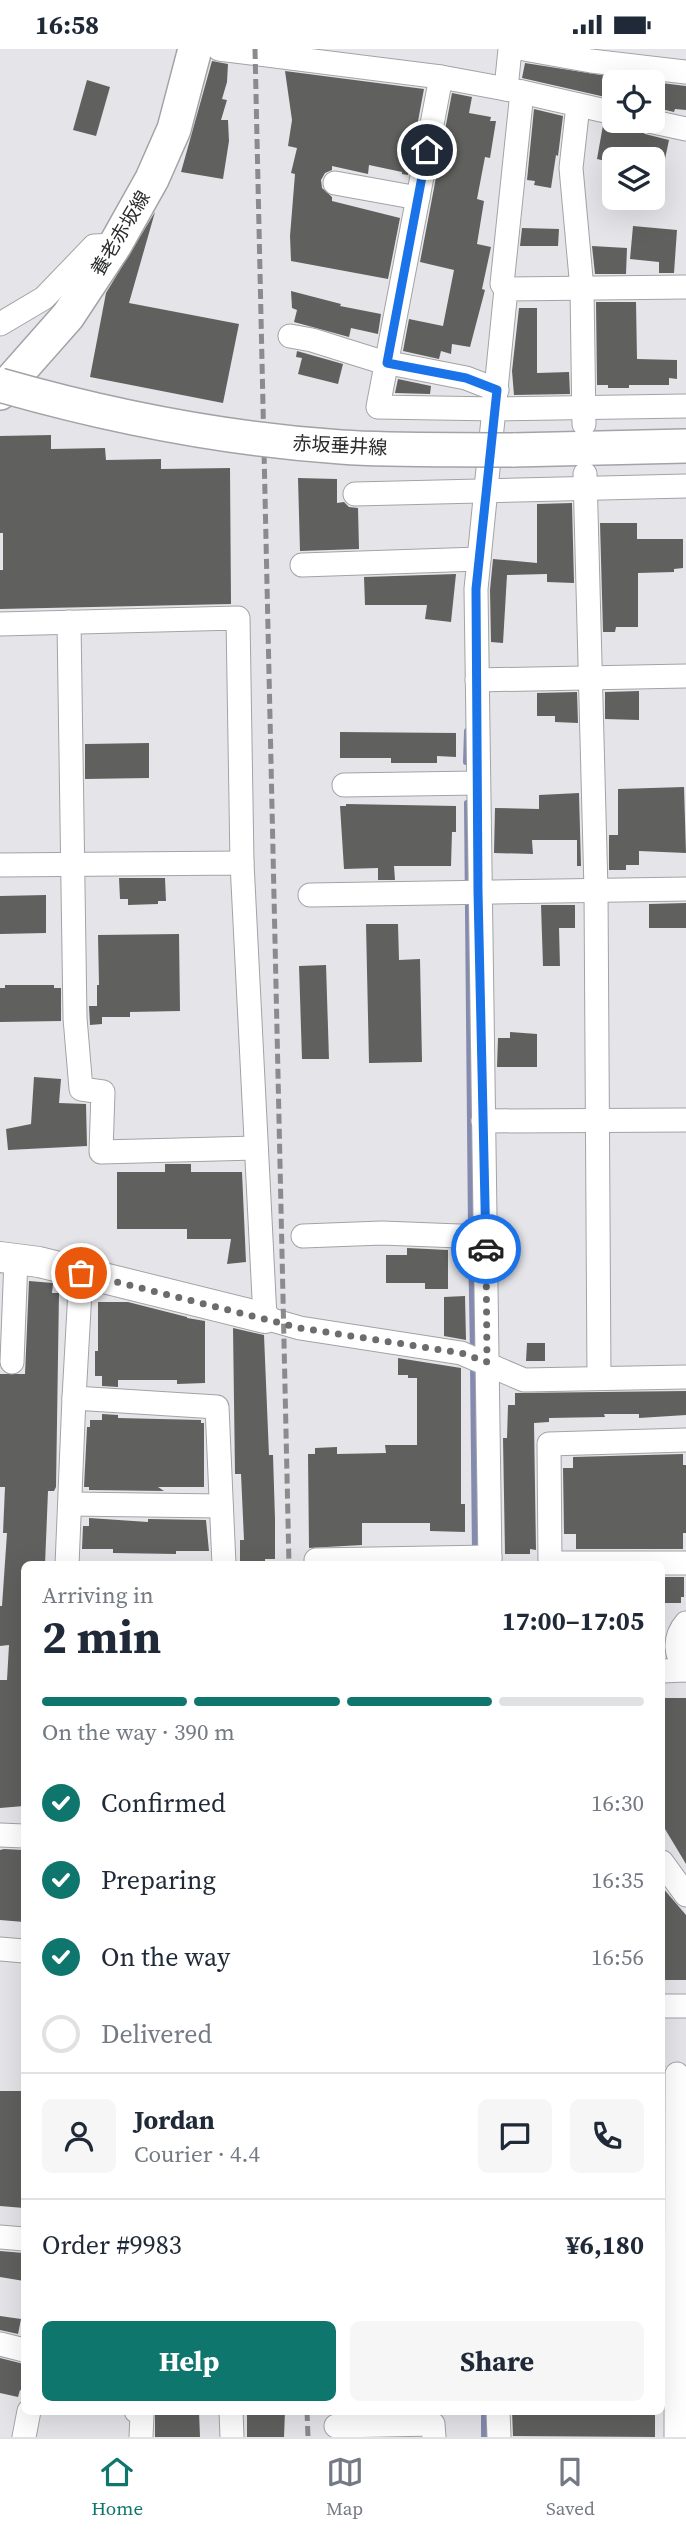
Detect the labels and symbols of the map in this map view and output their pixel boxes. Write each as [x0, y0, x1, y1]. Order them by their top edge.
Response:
pin [397, 120, 457, 180]
street label: 養老赤坂線 [84, 186, 156, 280]
street label: 赤坂垂井線 [292, 430, 388, 460]
courier [451, 1214, 521, 1284]
pin [51, 1243, 111, 1303]

